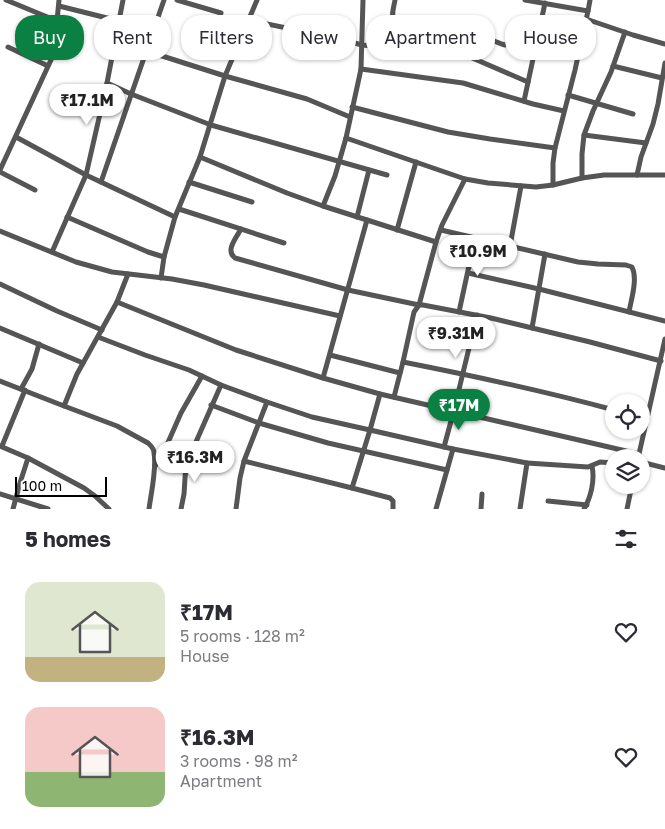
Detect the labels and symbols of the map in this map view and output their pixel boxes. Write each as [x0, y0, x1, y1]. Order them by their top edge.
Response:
pin: ₹17.1M [46, 84, 128, 126]
pin: ₹10.9M [437, 234, 519, 277]
pin: ₹9.31M [415, 316, 497, 359]
pin: ₹17M [429, 388, 489, 431]
pin: ₹16.3M [154, 440, 236, 483]
scale bar [15, 474, 108, 497]

